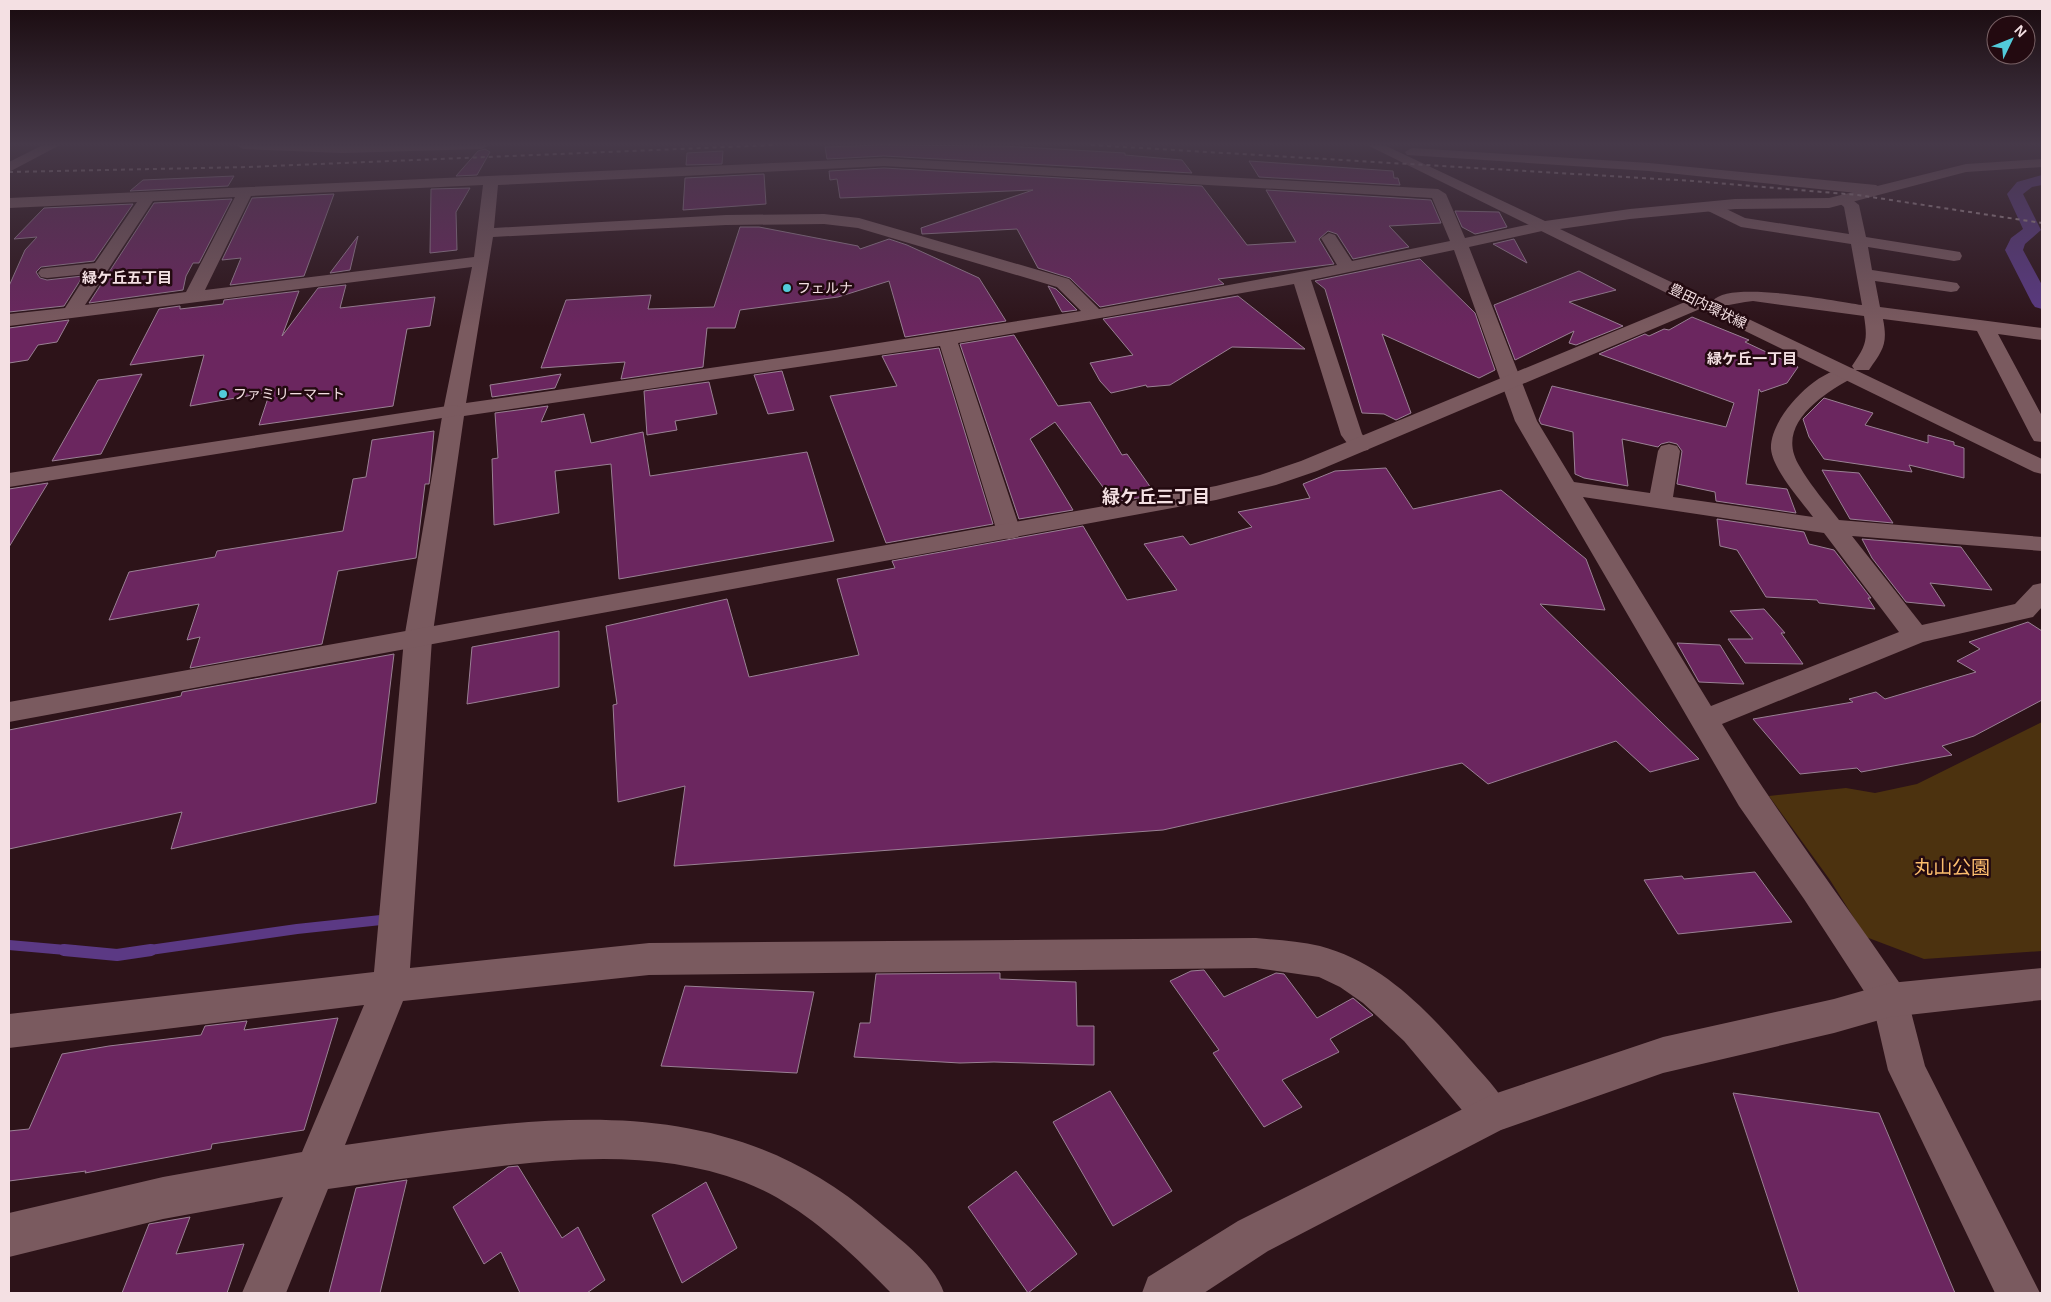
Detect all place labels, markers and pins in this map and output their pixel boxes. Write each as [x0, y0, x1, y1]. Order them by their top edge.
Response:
place label: フェルナ [797, 280, 853, 296]
marker: フェルナ [781, 282, 793, 294]
place label: ファミリーマート [233, 386, 345, 402]
marker: ファミリーマート [217, 388, 229, 400]

